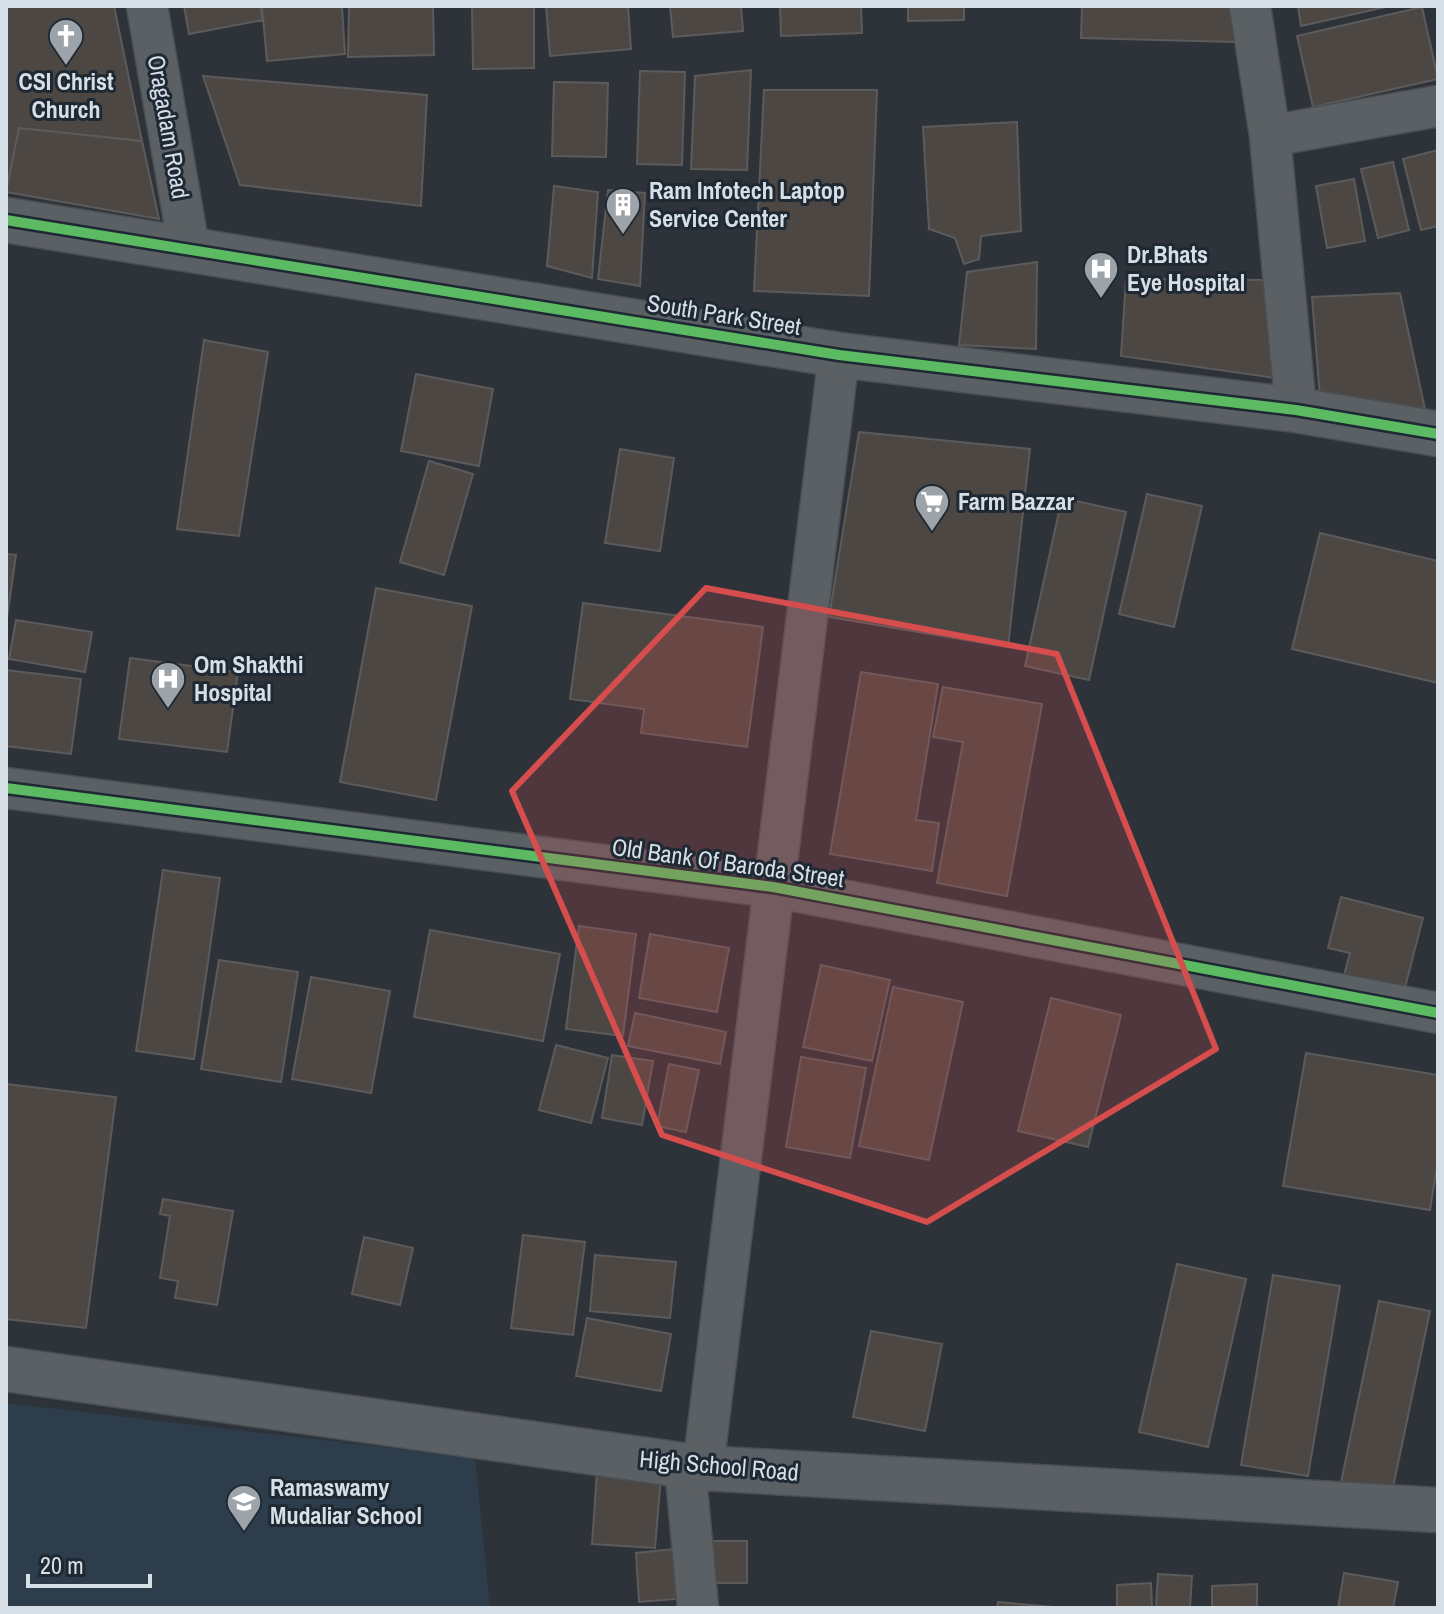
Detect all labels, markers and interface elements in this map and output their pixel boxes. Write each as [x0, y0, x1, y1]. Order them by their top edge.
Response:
church icon: CSI Christ Church [47, 17, 85, 67]
street label: Oragadam Road [141, 52, 197, 201]
place label: CSI Christ Church [18, 65, 114, 125]
place label: Ram Infotech Laptop Service Center [649, 174, 845, 234]
building icon: Ram Infotech Laptop Service Center [604, 186, 642, 236]
place label: Dr.Bhats Eye Hospital [1127, 238, 1245, 298]
hospital icon: Dr.Bhats Eye Hospital [1082, 250, 1120, 300]
street label: South Park Street [645, 286, 804, 342]
supermarket icon: Farm Bazzar [913, 483, 951, 533]
place label: Farm Bazzar [958, 485, 1074, 517]
place label: Om Shakthi Hospital [194, 648, 303, 708]
hospital icon: Om Shakthi Hospital [149, 660, 187, 710]
street label: Old Bank Of Baroda Street [610, 830, 847, 894]
street label: High School Road [638, 1442, 800, 1488]
place label: Ramaswamy Mudaliar School [270, 1471, 422, 1531]
school or university icon: Ramaswamy Mudaliar School [225, 1483, 263, 1533]
scale bar [28, 1538, 150, 1588]
text: 20 m [40, 1549, 84, 1581]

